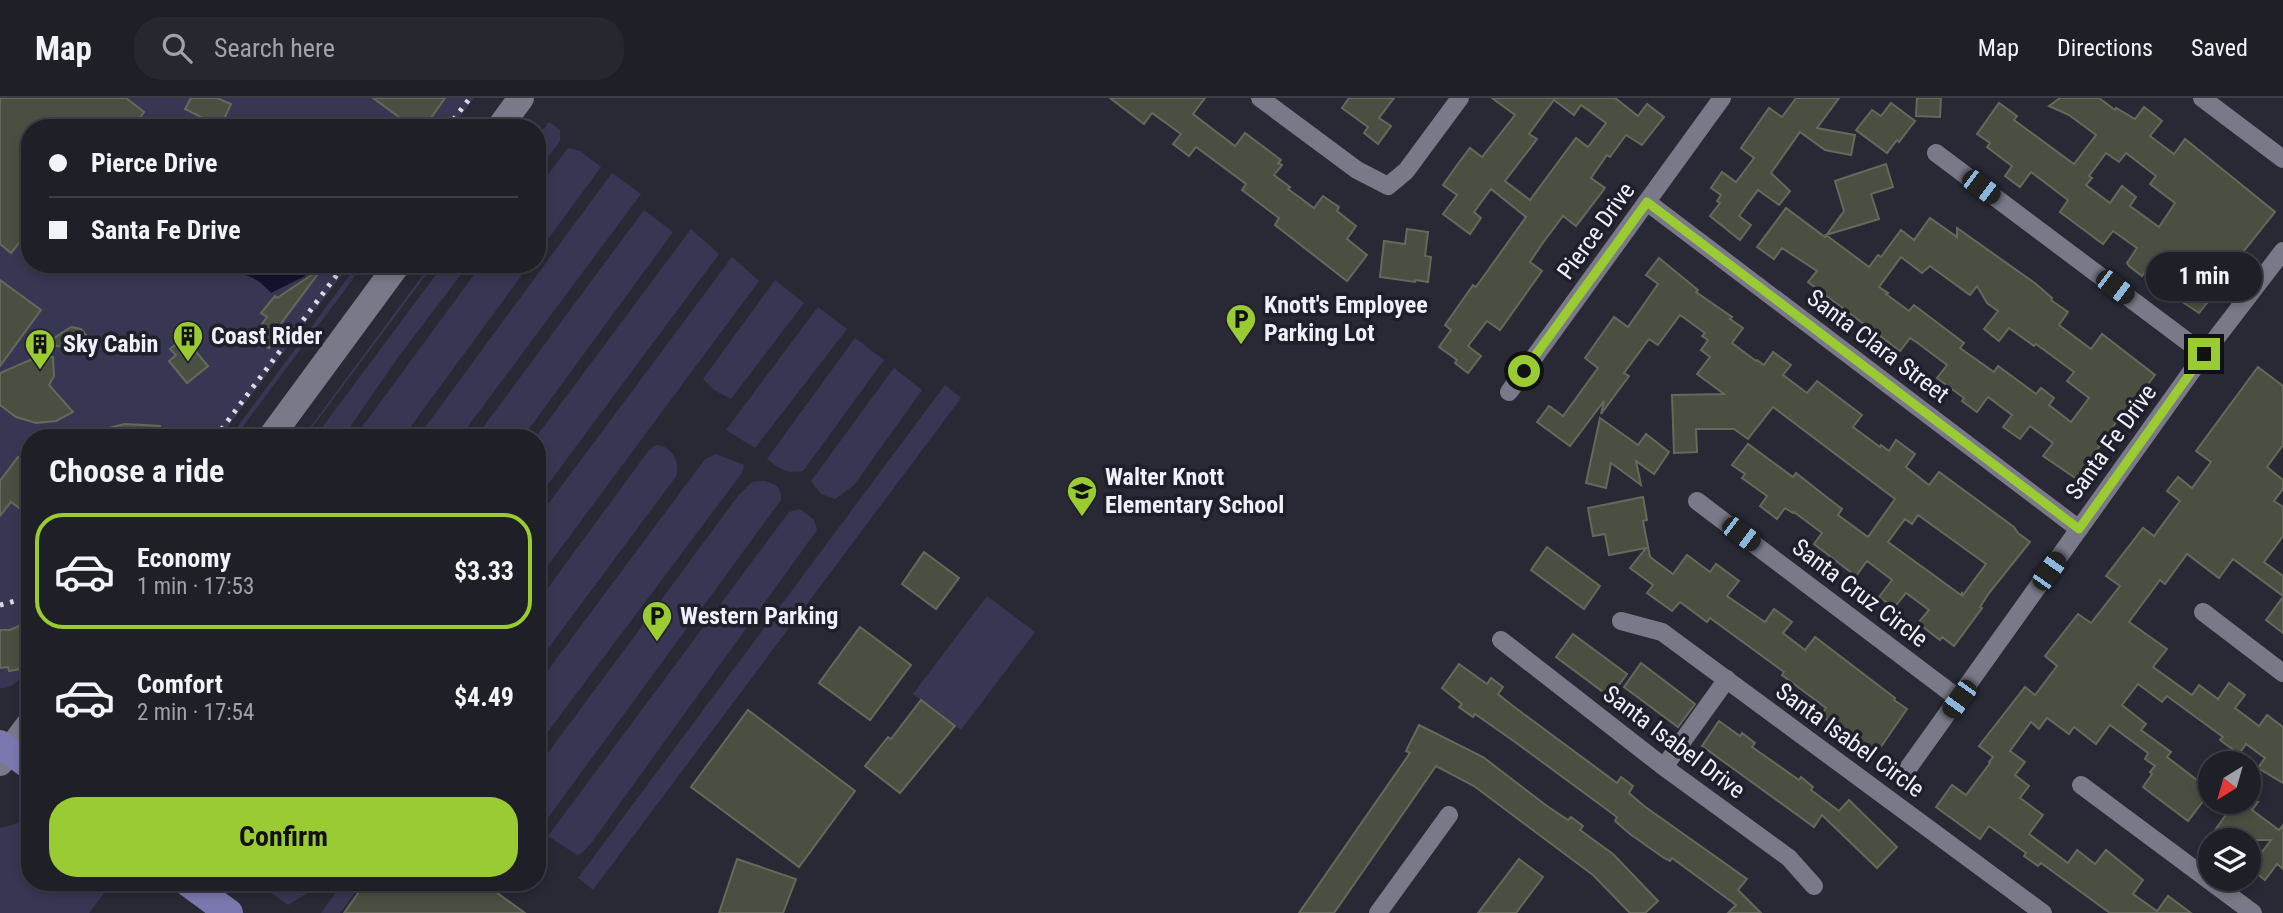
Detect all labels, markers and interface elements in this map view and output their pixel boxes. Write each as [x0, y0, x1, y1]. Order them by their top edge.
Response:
search box [134, 17, 624, 80]
text: Map [35, 29, 92, 68]
icon: search [158, 29, 196, 67]
text: Search here [214, 33, 335, 63]
text: Map [1978, 34, 2019, 62]
text: Directions [2057, 34, 2153, 62]
text: Saved [2191, 34, 2248, 62]
text: Pierce Drive [91, 148, 217, 178]
car [1958, 166, 2005, 208]
street label: Pierce Drive [1552, 177, 1640, 285]
text: Santa Fe Drive [91, 215, 241, 245]
callout: 1 min [2146, 252, 2262, 302]
text: 1 min [2178, 263, 2230, 290]
car [2092, 266, 2139, 308]
street label: Santa Clara Street [1802, 284, 1954, 408]
place label: Knott's Employee Parking Lot [1264, 291, 1428, 347]
parking icon: Knott's Employee Parking Lot [1224, 302, 1258, 346]
building icon: Coast Rider [171, 319, 205, 363]
place label: Coast Rider [211, 322, 322, 350]
building icon: Sky Cabin [23, 327, 57, 371]
place label: Sky Cabin [63, 330, 158, 358]
route end [2188, 338, 2220, 370]
route start [1508, 355, 1540, 387]
street label: Santa Fe Drive [2060, 379, 2162, 505]
text: Choose a ride [49, 452, 224, 490]
place label: Walter Knott Elementary School [1105, 463, 1284, 519]
school or university icon: Walter Knott Elementary School [1065, 474, 1099, 518]
car [1718, 513, 1765, 555]
street label: Santa Cruz Circle [1787, 533, 1933, 653]
icon: car [53, 540, 116, 603]
text: Economy [137, 543, 231, 573]
car [2029, 548, 2070, 594]
text: $3.33 [454, 556, 514, 586]
text: 1 min · 17:53 [137, 573, 254, 600]
parking icon: Western Parking [640, 599, 674, 643]
place label: Western Parking [680, 602, 838, 630]
icon: car [53, 666, 116, 729]
text: Comfort [137, 669, 223, 699]
car [1939, 676, 1980, 722]
street label: Santa Isabel Circle [1770, 677, 1930, 803]
street label: Santa Isabel Drive [1598, 680, 1750, 804]
text: $4.49 [454, 682, 514, 712]
text: 2 min · 17:54 [137, 699, 254, 726]
north arrow [2198, 751, 2261, 814]
map controls [2198, 751, 2261, 891]
button: Confirm [49, 797, 518, 877]
button: layers [2198, 828, 2261, 891]

